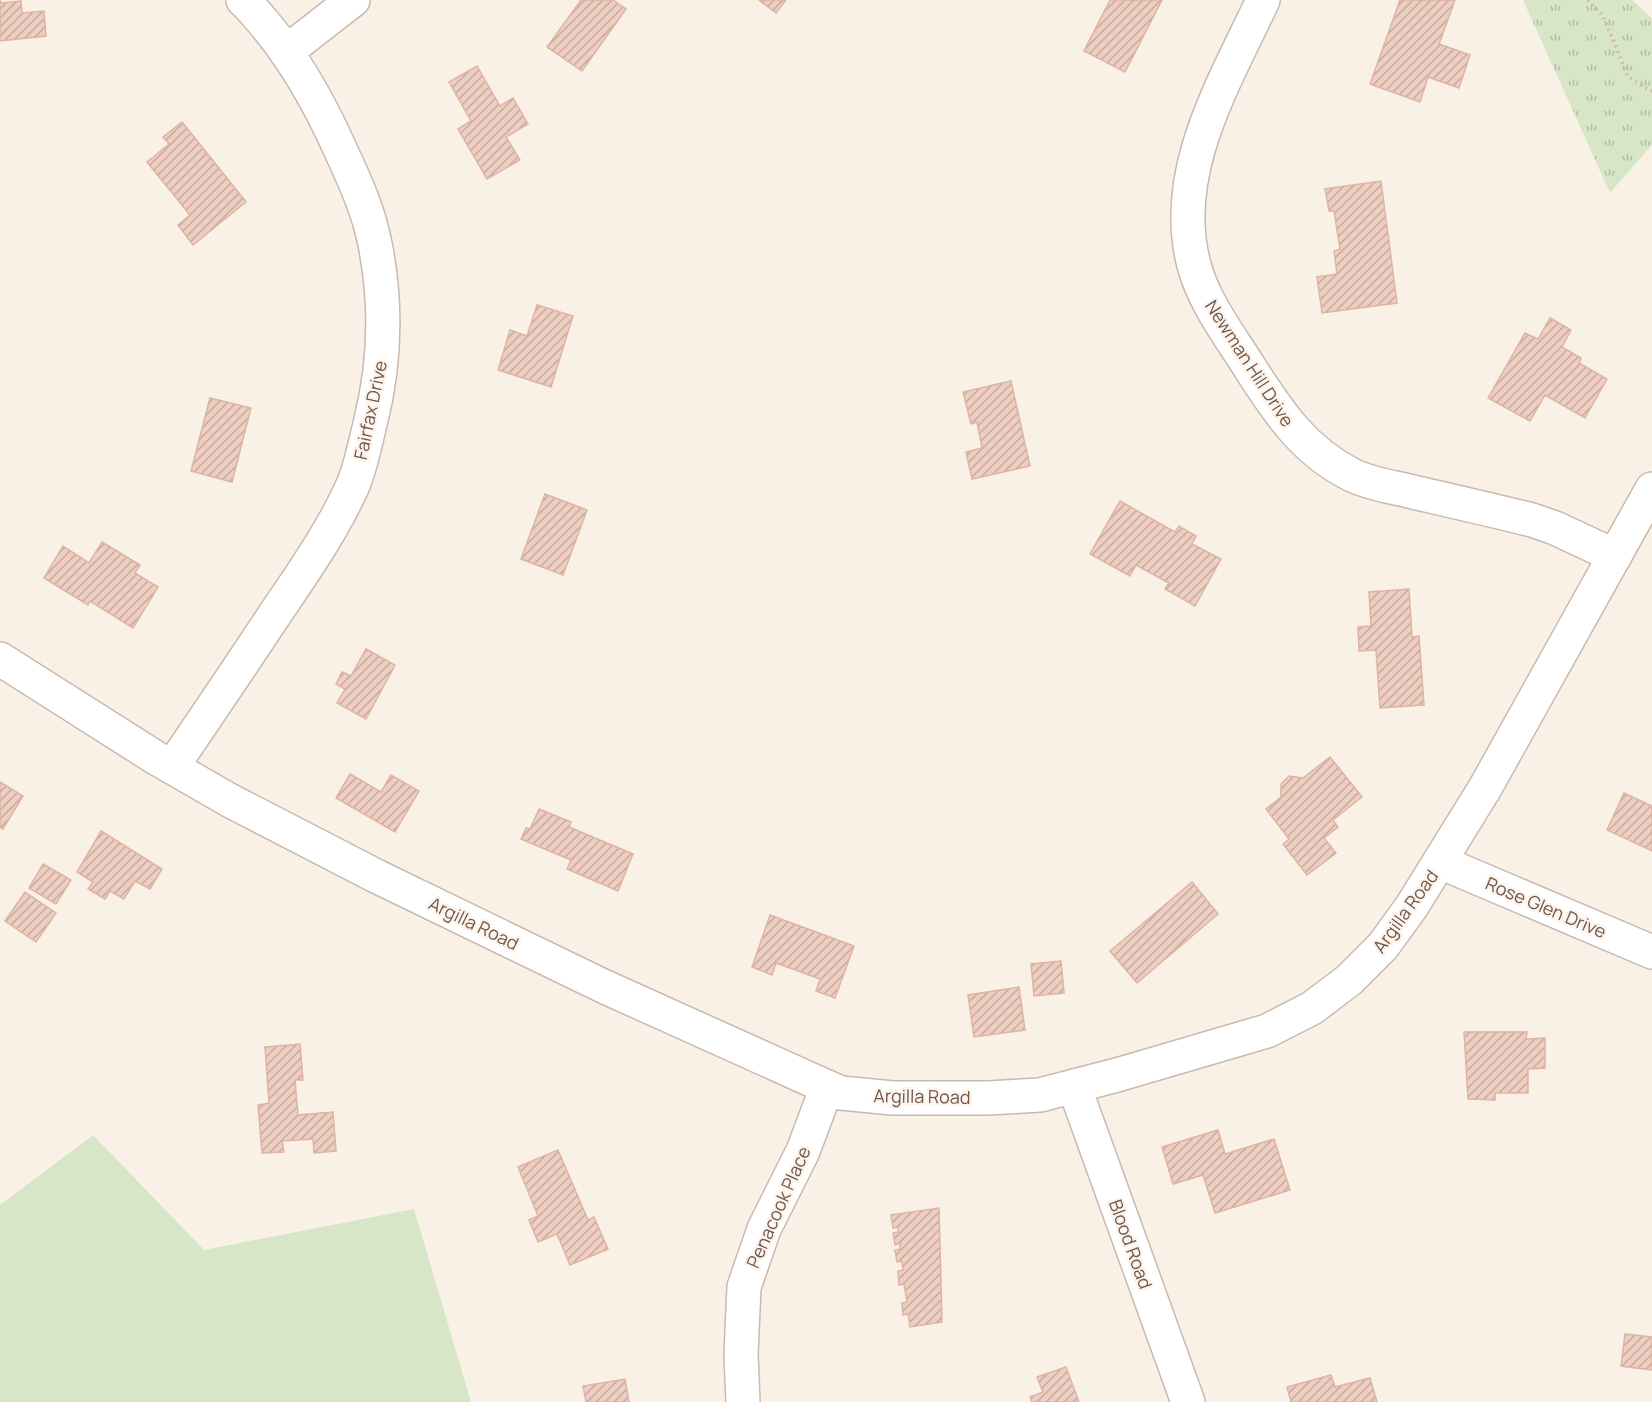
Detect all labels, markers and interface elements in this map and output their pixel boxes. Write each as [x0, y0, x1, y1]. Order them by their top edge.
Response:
street label: Newman Hill Drive [1200, 295, 1300, 431]
street label: Fairfax Drive [348, 358, 392, 462]
street label: Argilla Road [1367, 865, 1443, 957]
street label: Rose Glen Drive [1482, 871, 1610, 943]
street label: Argilla Road [425, 891, 523, 955]
street label: Argilla Road [873, 1083, 971, 1109]
street label: Penacook Place [740, 1142, 816, 1272]
street label: Blood Road [1104, 1196, 1158, 1292]

